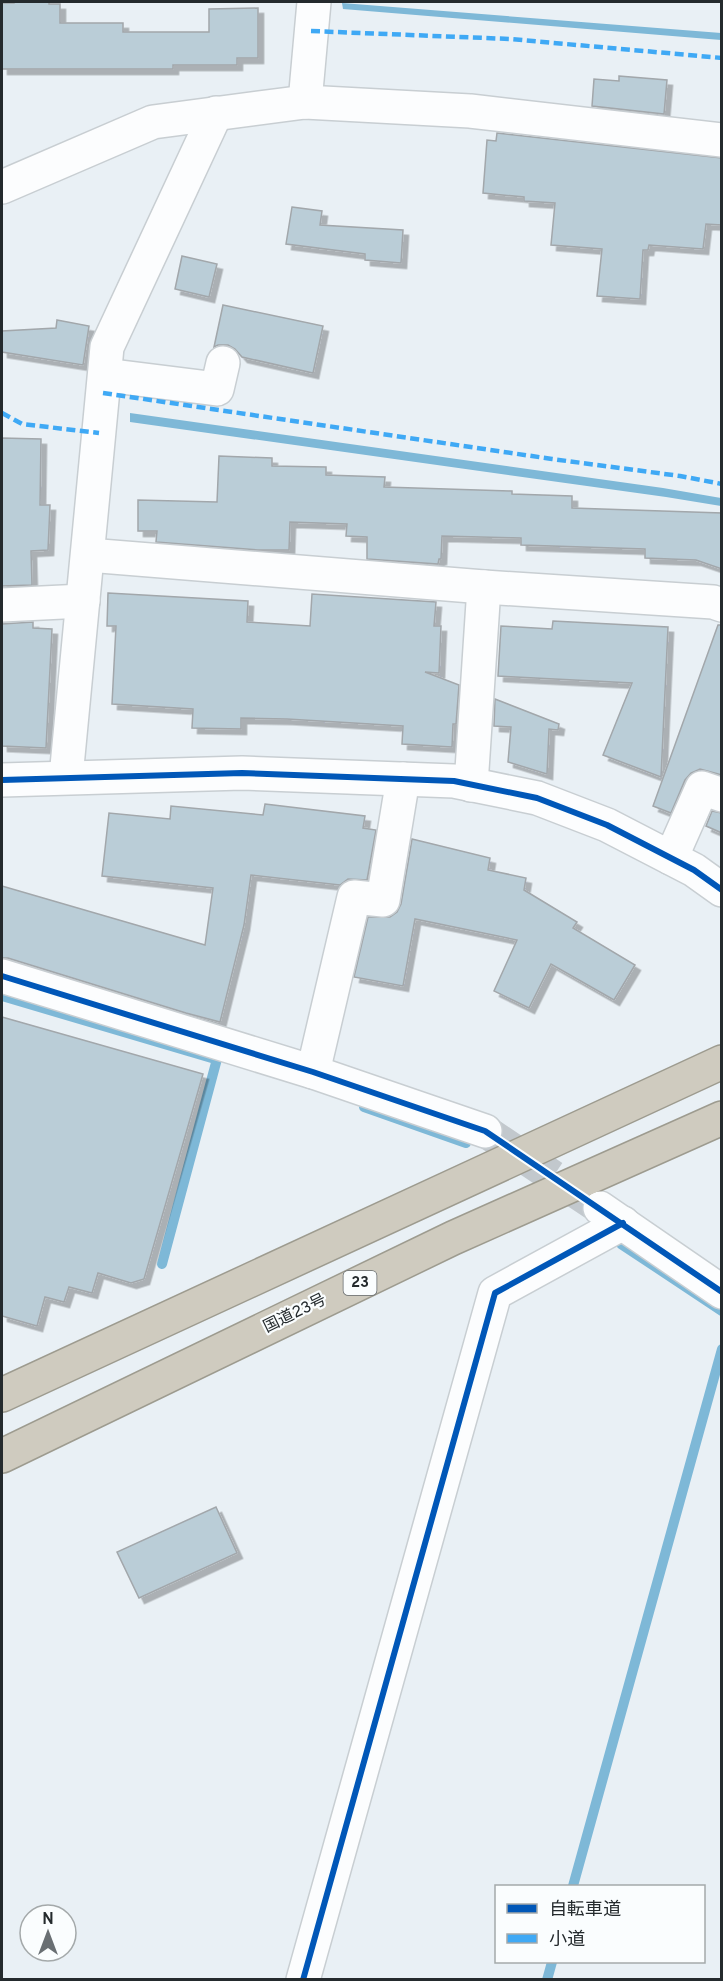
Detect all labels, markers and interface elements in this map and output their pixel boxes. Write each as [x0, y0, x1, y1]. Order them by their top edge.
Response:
road number: 23 [344, 1271, 376, 1295]
street label: 国道23号 [260, 1290, 330, 1338]
legend [495, 1885, 705, 1963]
text: 自転車道 [549, 1899, 621, 1922]
north arrow [18, 1903, 78, 1963]
text: N [42, 1910, 54, 1930]
text: 小道 [549, 1929, 585, 1952]

